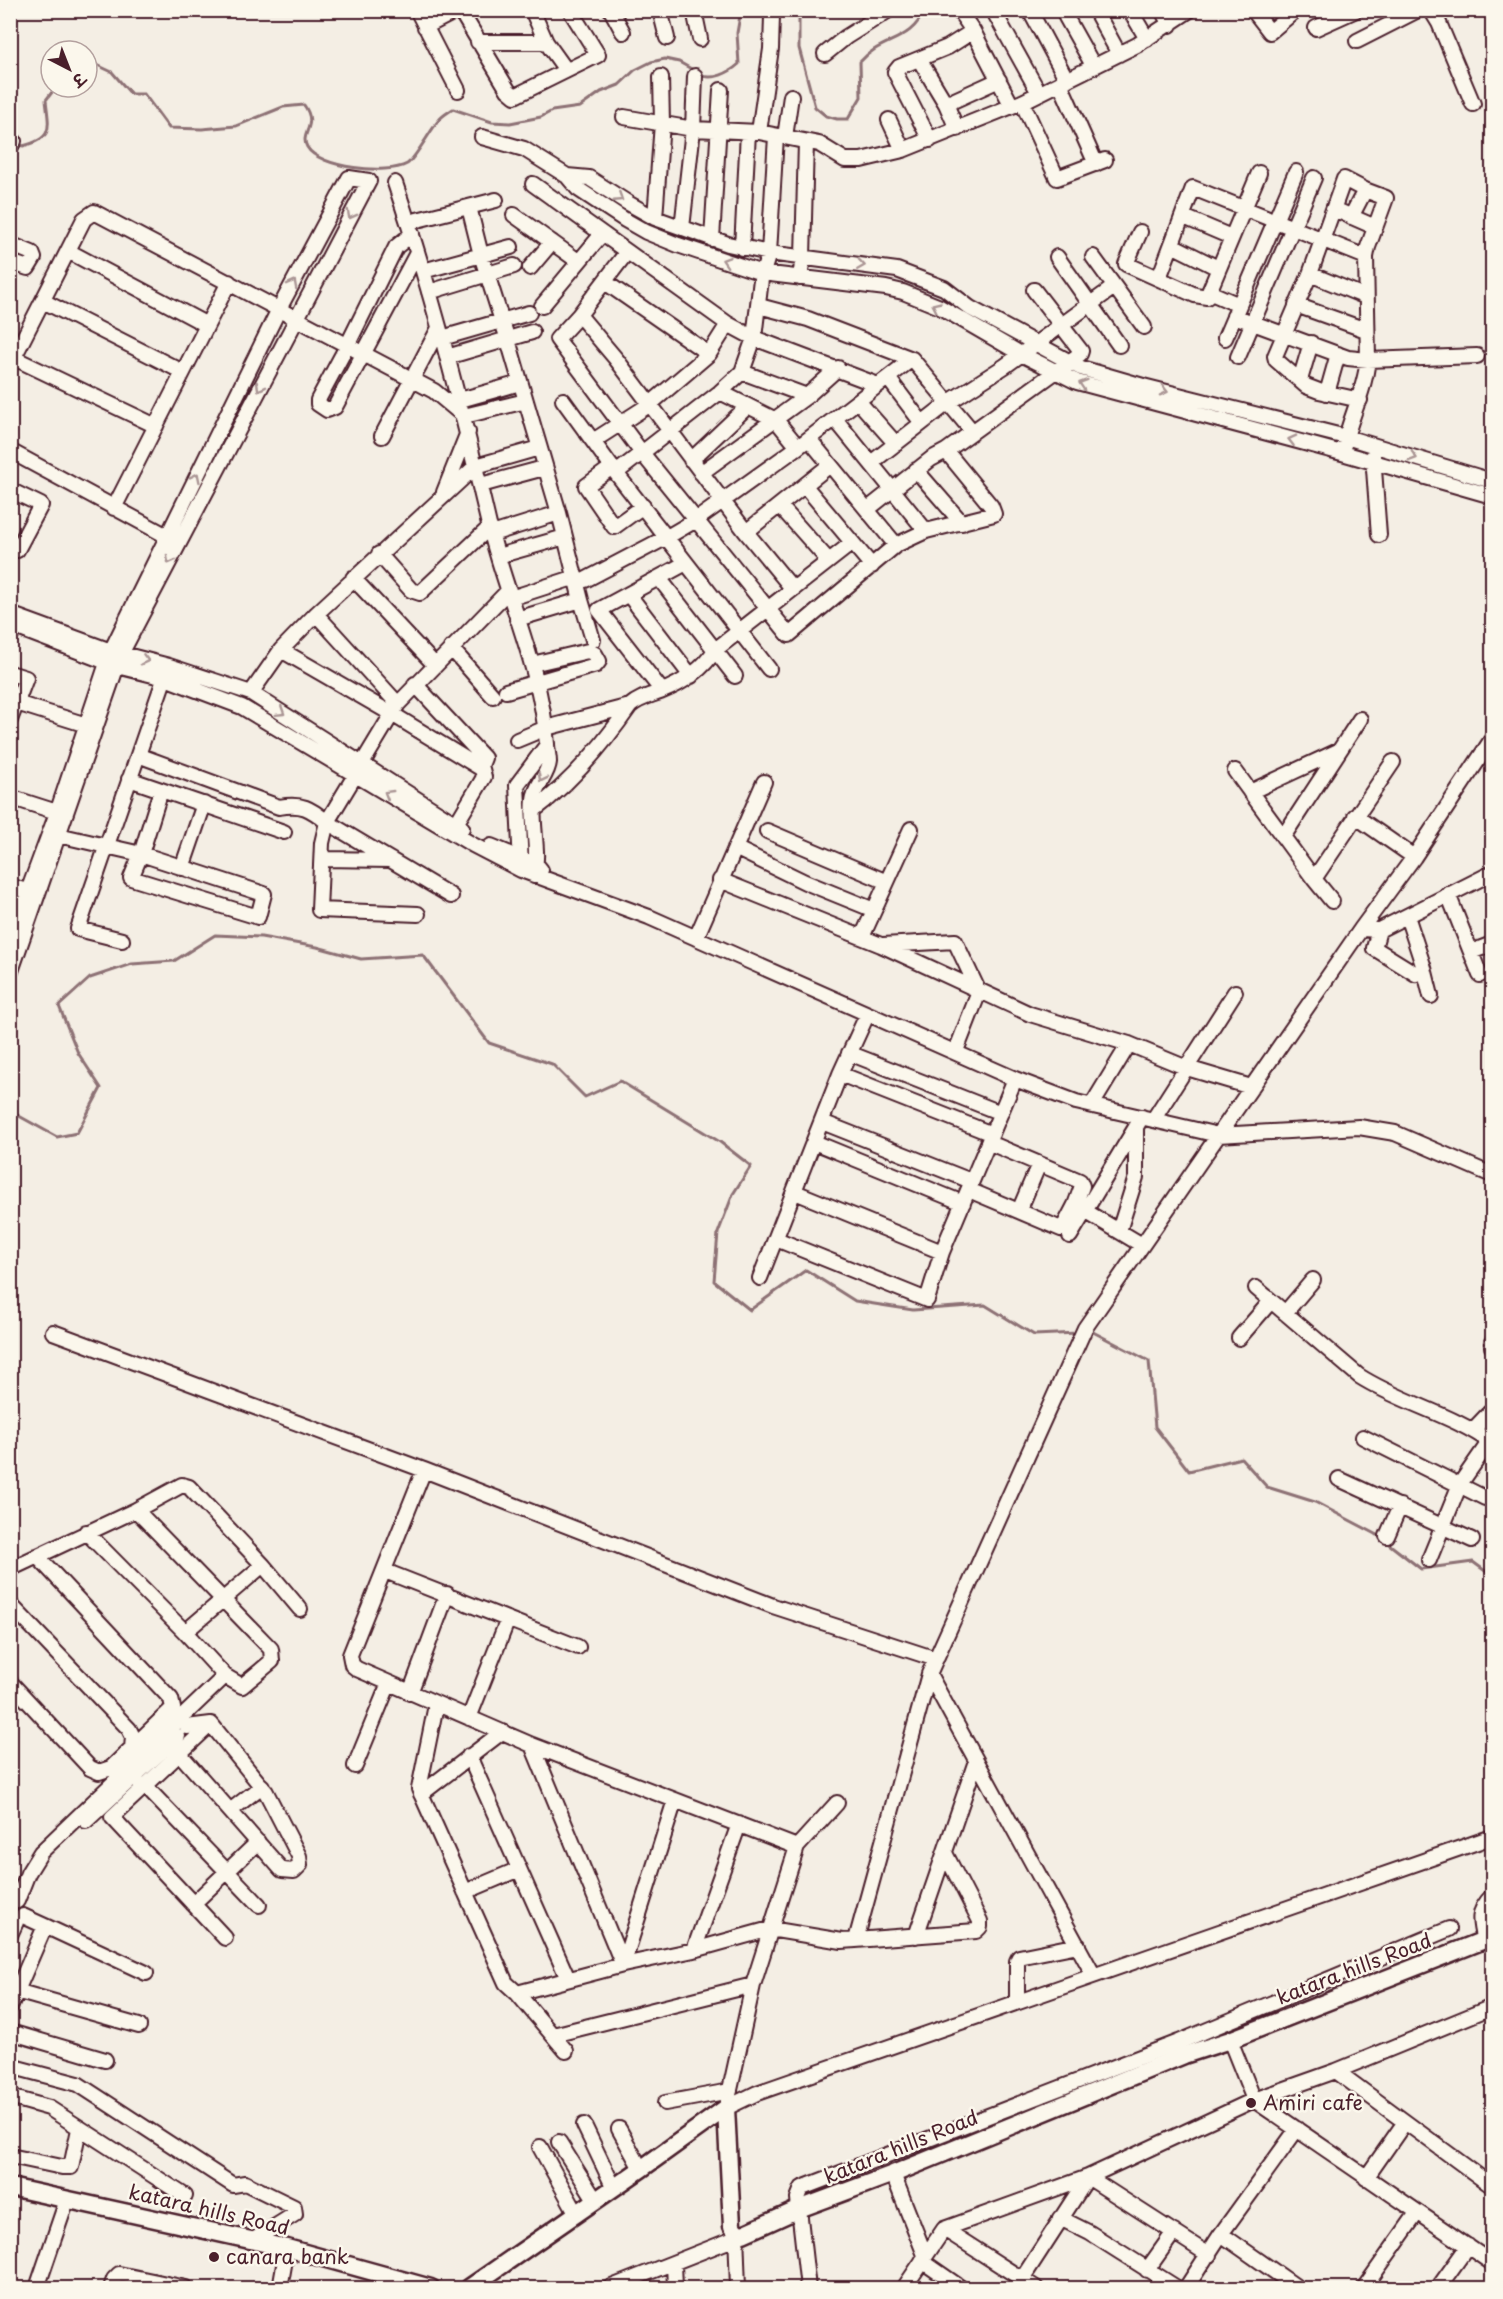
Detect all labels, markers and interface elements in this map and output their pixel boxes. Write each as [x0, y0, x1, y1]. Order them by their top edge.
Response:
north arrow [39, 39, 99, 99]
text: उ [67, 67, 93, 94]
one-way arrow [613, 191, 624, 202]
one-way arrow [347, 208, 358, 219]
one-way arrow [721, 256, 732, 269]
one-way arrow [857, 258, 866, 270]
one-way arrow [286, 280, 297, 290]
one-way arrow [931, 301, 942, 313]
one-way arrow [1078, 378, 1089, 391]
one-way arrow [256, 381, 267, 391]
one-way arrow [1159, 384, 1169, 397]
one-way arrow [1287, 435, 1297, 448]
one-way arrow [1407, 450, 1418, 462]
one-way arrow [189, 473, 200, 483]
one-way arrow [166, 554, 177, 564]
one-way arrow [140, 653, 150, 666]
one-way arrow [275, 704, 285, 716]
one-way arrow [538, 772, 550, 783]
one-way arrow [384, 790, 394, 802]
street label: katara hills Road [1272, 1925, 1436, 2011]
place label: Amiri cafe [1263, 2087, 1363, 2117]
marker: Amiri cafe [1244, 2096, 1258, 2110]
street label: katara hills Road [819, 2101, 982, 2191]
street label: katara hills Road [126, 2176, 292, 2242]
place label: canara bank [226, 2241, 349, 2271]
marker: canara bank [207, 2250, 221, 2264]

